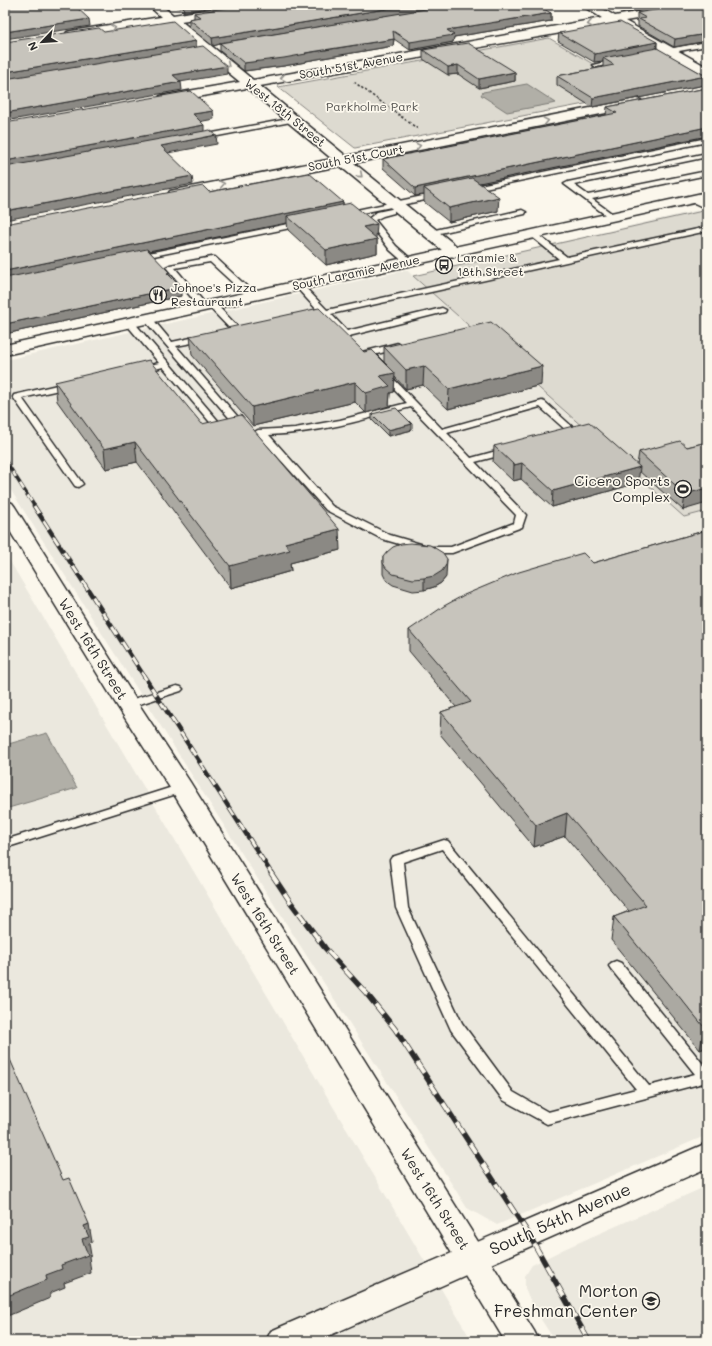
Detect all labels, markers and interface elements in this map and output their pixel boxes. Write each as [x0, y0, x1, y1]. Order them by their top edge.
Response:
one-way arrow [587, 19, 593, 28]
north arrow [22, 22, 62, 62]
one-way arrow [110, 24, 116, 33]
text: N [24, 39, 41, 53]
street label: South 51st Avenue [298, 48, 404, 82]
one-way arrow [223, 61, 230, 68]
one-way arrow [280, 73, 286, 82]
street label: West 18th Street [242, 75, 329, 150]
park label: Parkholme Park [326, 98, 418, 114]
one-way arrow [543, 117, 549, 126]
street label: South 51st Court [307, 140, 405, 174]
one-way arrow [415, 142, 421, 151]
one-way arrow [356, 170, 363, 177]
one-way arrow [219, 181, 225, 189]
place label: Laramie & 18th Street [457, 249, 524, 279]
street label: South Laramie Avenue [291, 251, 421, 293]
bus stop icon: Laramie & 18th Street [434, 255, 454, 275]
place label: Johnoe's Pizza Restauraunt [171, 279, 257, 309]
restaurant icon: Johnoe's Pizza Restauraunt [148, 285, 168, 305]
place label: Cicero Sports Complex [574, 471, 670, 506]
sports icon: Cicero Sports Complex [673, 479, 693, 499]
street label: West 16th Street [55, 594, 132, 703]
street label: West 16th Street [227, 869, 304, 978]
street label: West 16th Street [397, 1144, 474, 1253]
street label: South 54th Avenue [485, 1177, 634, 1259]
place label: Morton Freshman Center [494, 1279, 638, 1321]
school or university icon: Morton Freshman Center [641, 1291, 661, 1311]

